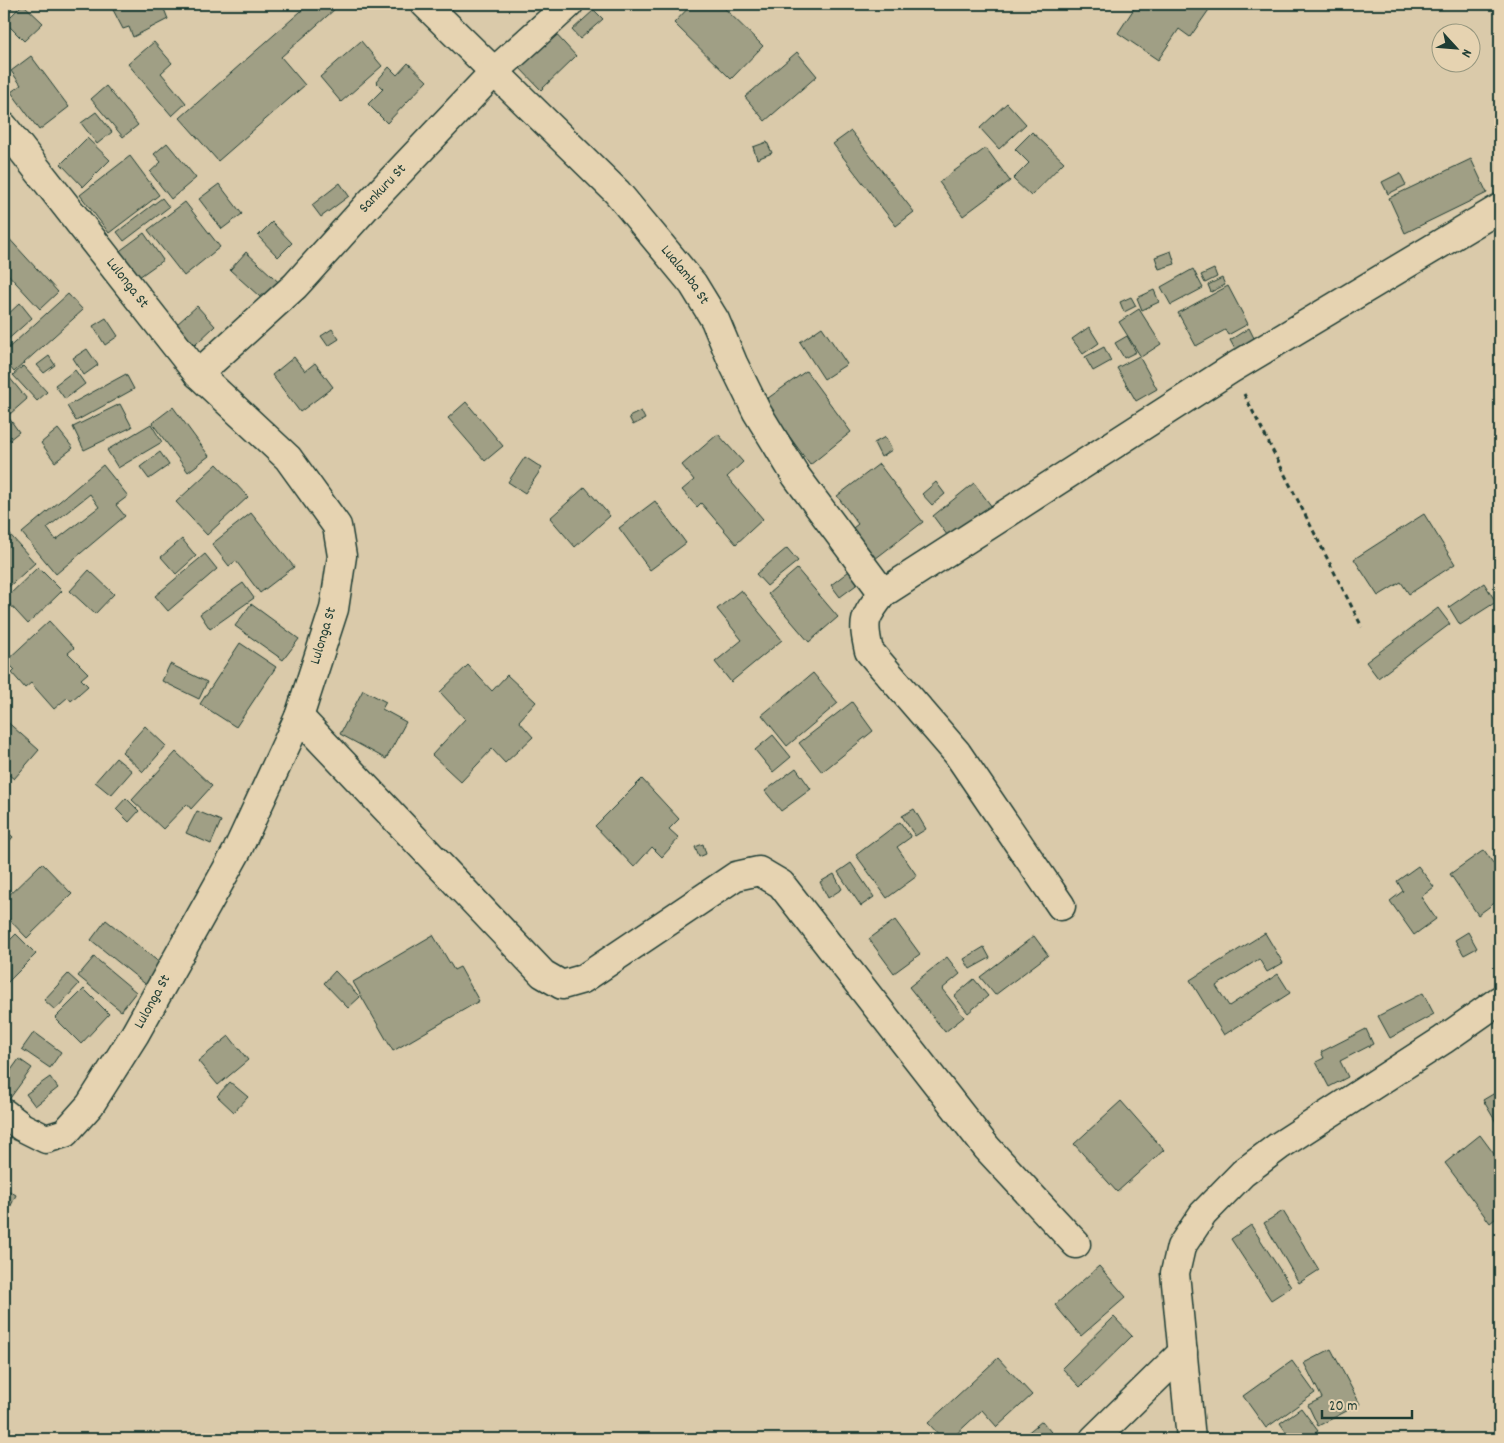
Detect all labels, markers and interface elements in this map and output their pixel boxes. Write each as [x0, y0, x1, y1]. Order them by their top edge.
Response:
north arrow [1432, 22, 1482, 72]
text: N [1455, 45, 1476, 60]
street label: Sankuru St [354, 159, 412, 219]
street label: Lualamba St [655, 241, 715, 310]
street label: Lulonga St [100, 253, 154, 314]
street label: Lulonga St [305, 604, 343, 667]
street label: Lulonga St [129, 970, 177, 1033]
scale bar [1322, 1388, 1412, 1420]
text: 20 m [1329, 1396, 1357, 1418]

